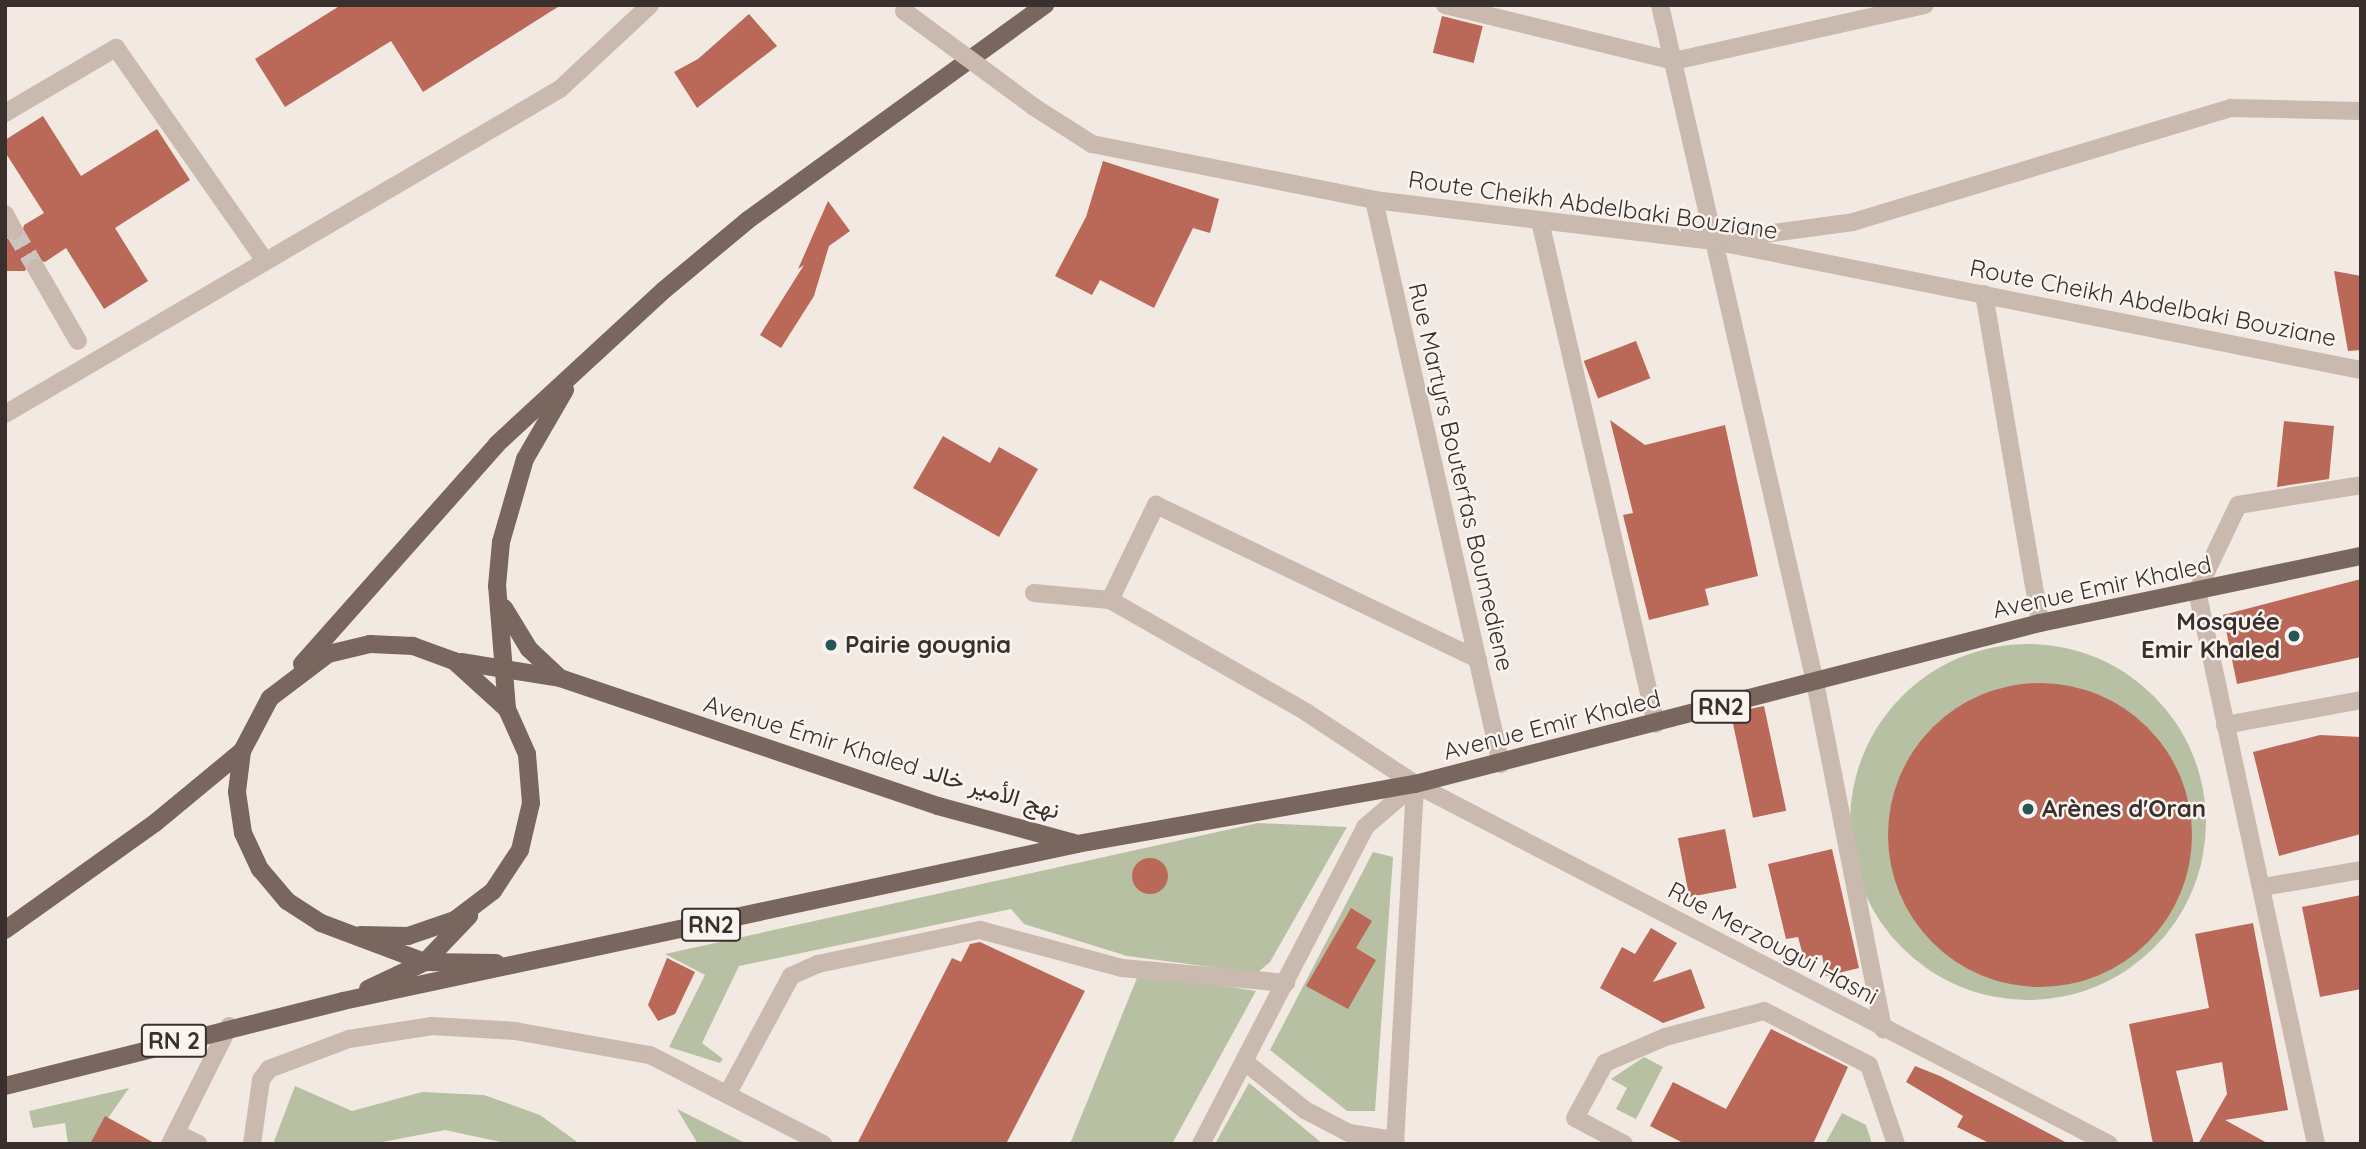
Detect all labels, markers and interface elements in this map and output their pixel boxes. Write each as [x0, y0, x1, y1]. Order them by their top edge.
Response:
street label: Route Cheikh Abdelbaki Bouziane [1406, 165, 1780, 245]
street label: Route Cheikh Abdelbaki Bouziane [1967, 253, 2339, 353]
street label: Rue Martyrs Bouterfas Boumediene [1402, 280, 1520, 674]
street label: Avenue Emir Khaled [1990, 550, 2214, 624]
place label: Mosquée Emir Khaled [2141, 608, 2280, 664]
marker: Mosquée Emir Khaled [2286, 628, 2302, 644]
place label: Pairie gougnia [845, 631, 1011, 659]
marker: Pairie gougnia [823, 637, 839, 653]
street label: Avenue Emir Khaled [1440, 684, 1664, 766]
road number: RN2 [1690, 688, 1752, 726]
street label: Avenue Émir Khaled نهج الأمير خالد [701, 689, 1063, 825]
place label: Arènes d'Oran [2042, 795, 2206, 823]
marker: Arènes d'Oran [2020, 801, 2036, 817]
street label: Rue Merzougui Hasni [1663, 875, 1883, 1011]
road number: RN2 [680, 906, 742, 944]
road number: RN 2 [141, 1022, 207, 1060]

